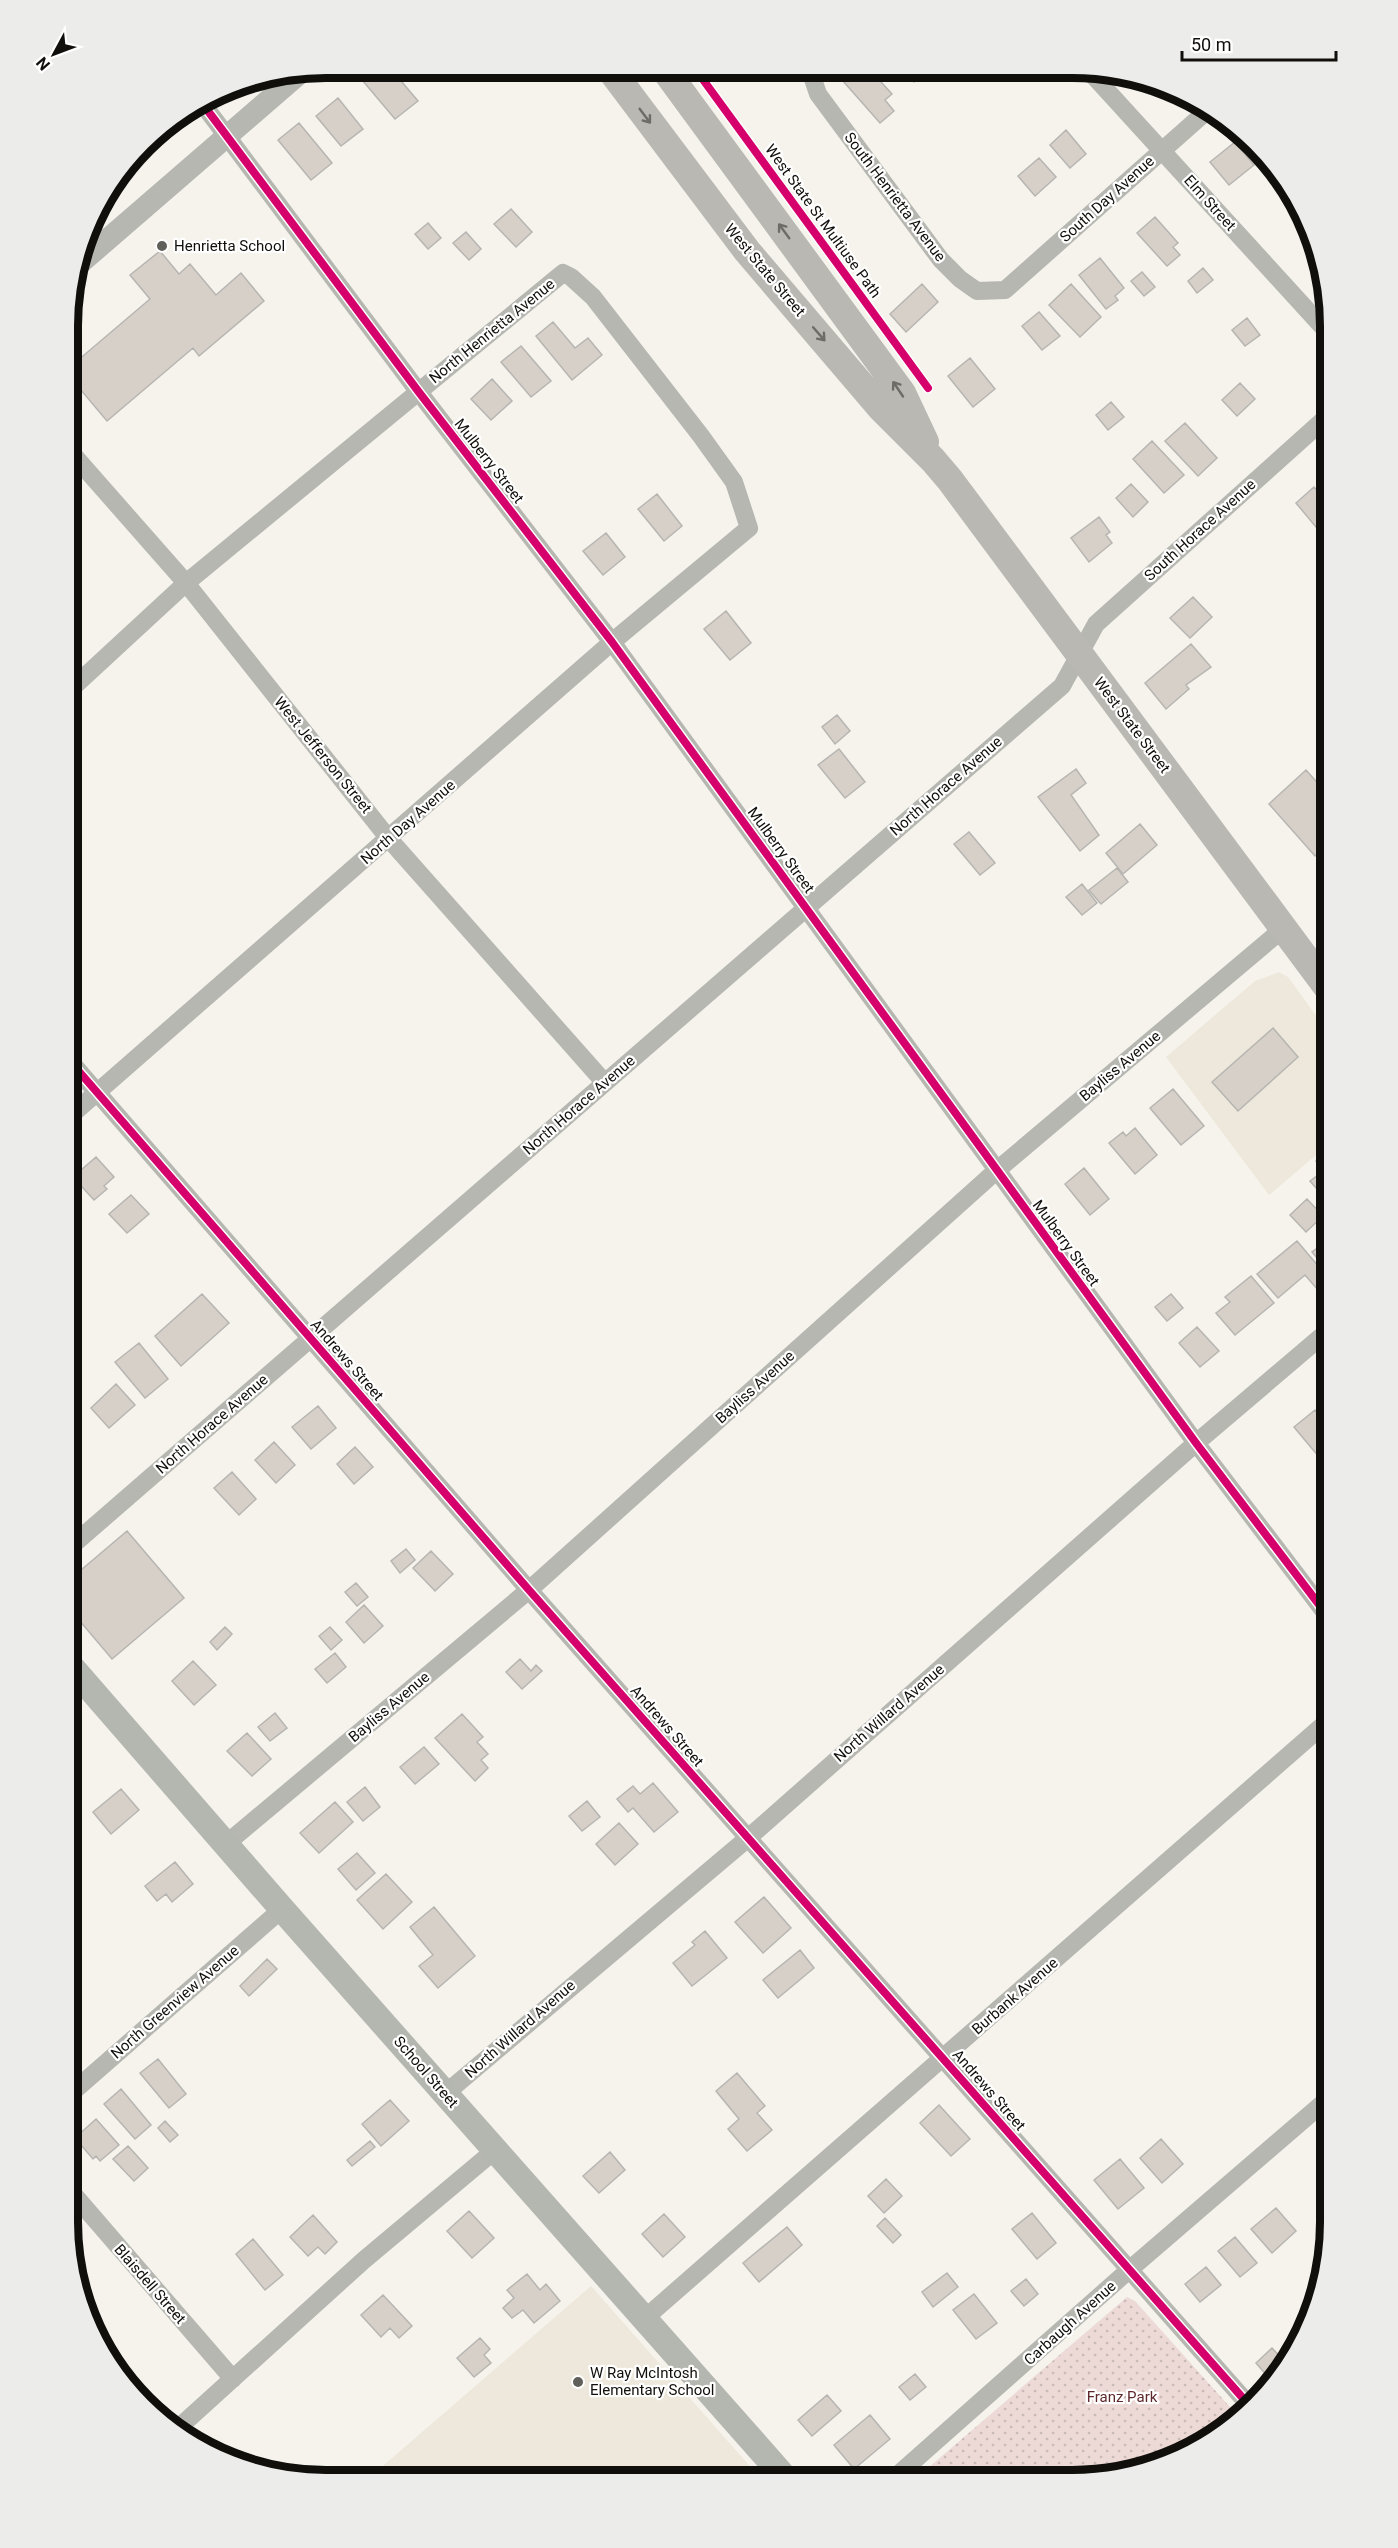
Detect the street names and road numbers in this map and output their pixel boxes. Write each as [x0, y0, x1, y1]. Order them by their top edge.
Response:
street label: South Henrietta Avenue [841, 129, 949, 265]
street label: West State St Multiuse Path [761, 141, 885, 301]
street label: South Day Avenue [1056, 152, 1158, 246]
street label: Elm Street [1180, 171, 1240, 235]
street label: West State Street [721, 220, 809, 320]
street label: North Henrietta Avenue [426, 275, 558, 387]
street label: Mulberry Street [450, 415, 528, 507]
street label: South Horace Avenue [1141, 475, 1259, 585]
street label: West State Street [1090, 673, 1174, 777]
street label: West Jefferson Street [270, 693, 376, 817]
street label: North Horace Avenue [886, 732, 1006, 840]
street label: North Day Avenue [357, 776, 459, 868]
street label: Mulberry Street [744, 803, 818, 897]
street label: Bayliss Avenue [1076, 1027, 1164, 1105]
street label: North Horace Avenue [519, 1051, 639, 1159]
street label: Mulberry Street [1029, 1196, 1103, 1290]
street label: Andrews Street [307, 1316, 387, 1404]
street label: Bayliss Avenue [712, 1347, 798, 1427]
street label: North Horace Avenue [152, 1370, 272, 1478]
street label: North Willard Avenue [830, 1660, 948, 1766]
street label: Bayliss Avenue [345, 1668, 433, 1746]
street label: Andrews Street [627, 1682, 707, 1770]
street label: North Greenview Avenue [107, 1941, 243, 2063]
street label: Burbank Avenue [968, 1954, 1062, 2038]
street label: North Willard Avenue [461, 1976, 579, 2082]
street label: School Street [390, 2032, 462, 2112]
street label: Andrews Street [949, 2046, 1029, 2134]
street label: Blaisdell Street [111, 2241, 190, 2328]
street label: Carbaugh Avenue [1020, 2277, 1120, 2369]

